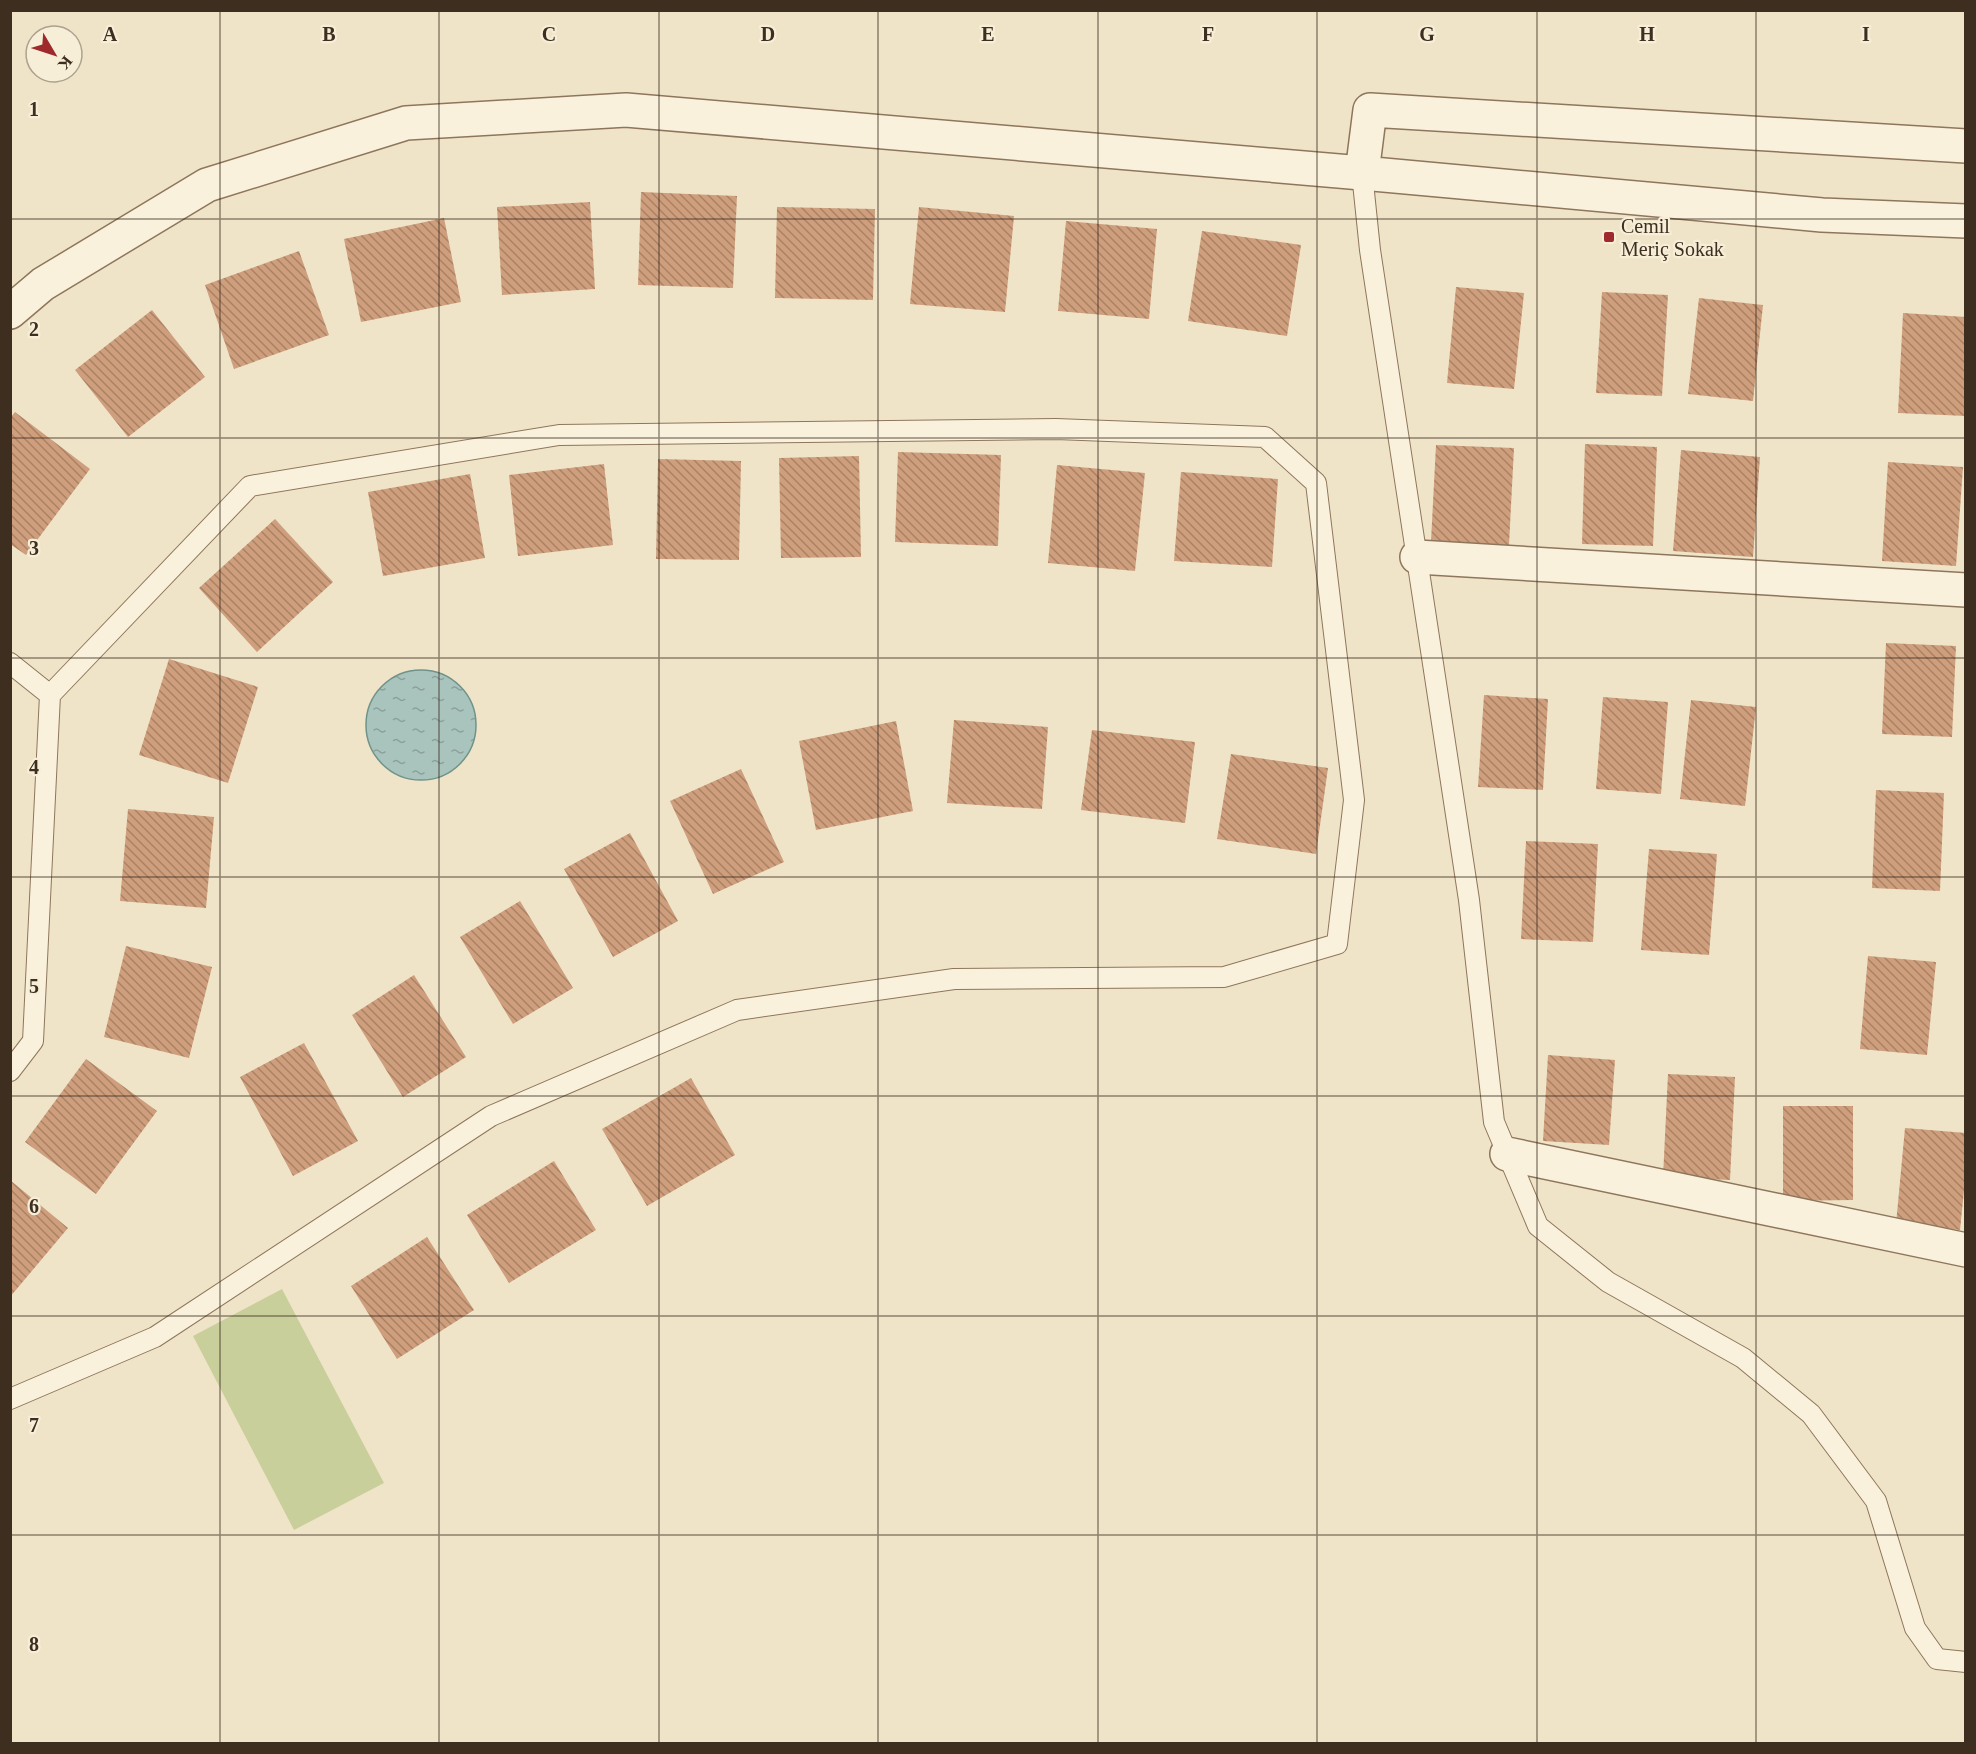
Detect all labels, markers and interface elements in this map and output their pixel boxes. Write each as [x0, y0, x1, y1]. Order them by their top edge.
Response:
text: A [103, 23, 118, 45]
text: B [322, 23, 336, 45]
text: C [542, 23, 556, 45]
text: D [761, 23, 775, 45]
text: E [981, 23, 995, 45]
text: F [1202, 23, 1214, 45]
text: G [1419, 23, 1435, 45]
text: H [1639, 23, 1655, 45]
text: I [1862, 23, 1870, 45]
north arrow [24, 24, 84, 84]
text: K [54, 53, 76, 74]
text: 1 [29, 98, 39, 120]
place label: Cemil Meriç Sokak [1621, 215, 1724, 261]
marker: Cemil Meriç Sokak [1602, 230, 1616, 244]
text: 2 [29, 318, 39, 340]
text: 3 [29, 537, 39, 559]
text: 4 [29, 756, 39, 778]
text: 5 [29, 975, 39, 997]
text: 6 [29, 1195, 39, 1217]
text: 7 [29, 1414, 39, 1436]
text: 8 [29, 1633, 39, 1655]

